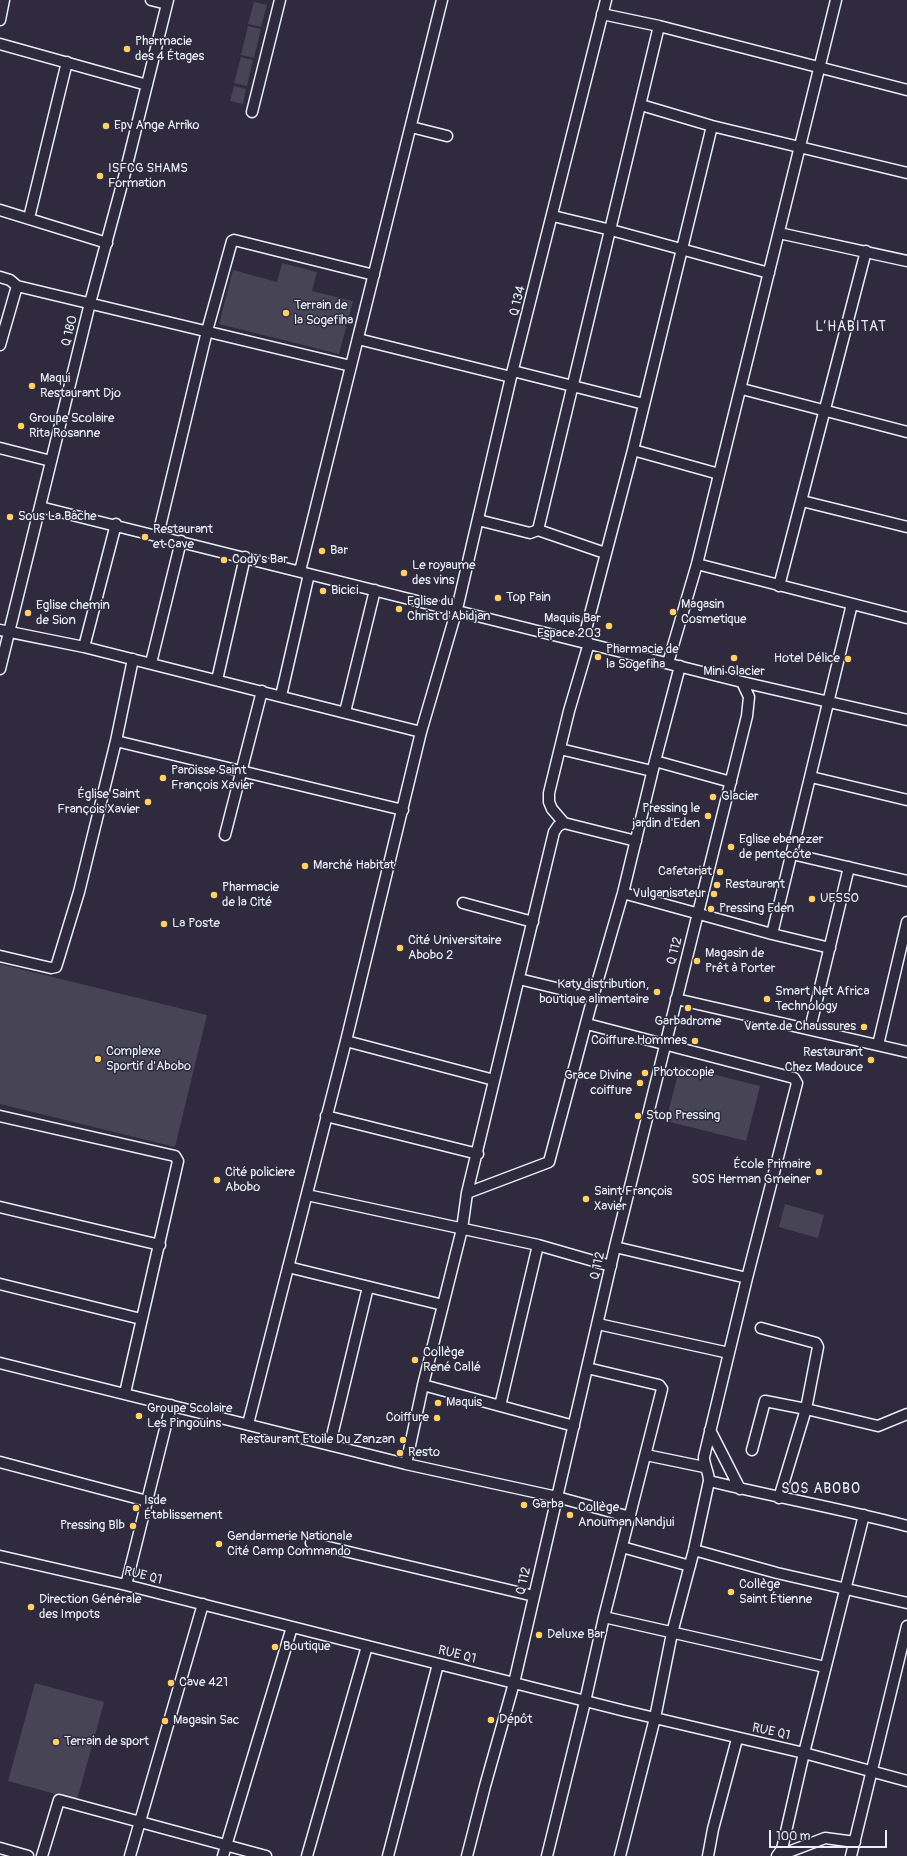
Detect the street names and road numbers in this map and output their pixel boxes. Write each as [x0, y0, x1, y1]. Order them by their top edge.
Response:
street label: Q 134 [507, 284, 529, 318]
street label: Q 180 [59, 314, 81, 348]
street label: Q 112 [664, 935, 686, 967]
street label: Q 112 [587, 1251, 609, 1281]
street label: RUE Q1 [122, 1564, 164, 1588]
street label: Q 112 [513, 1566, 535, 1596]
street label: RUE Q1 [436, 1643, 478, 1667]
street label: RUE Q1 [750, 1720, 792, 1744]

